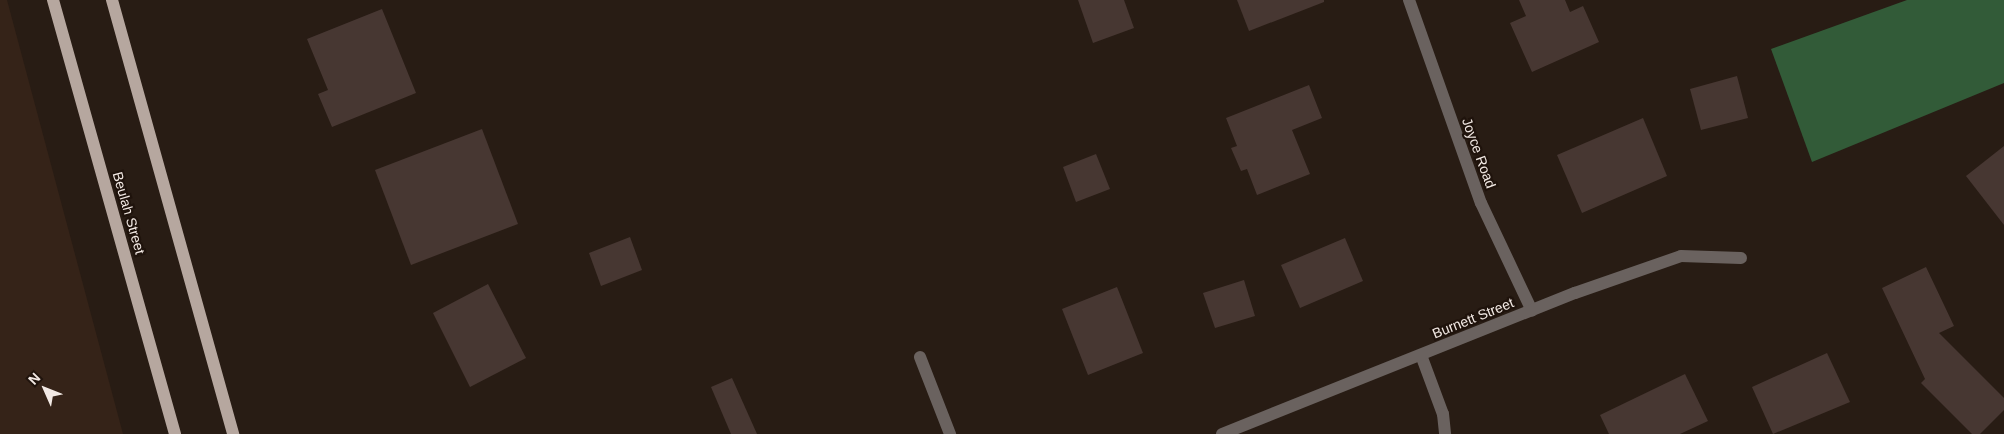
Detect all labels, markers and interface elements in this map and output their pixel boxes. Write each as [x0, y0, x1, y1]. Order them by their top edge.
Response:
street label: Joyce Road [1458, 115, 1500, 191]
street label: Beulah Street [109, 170, 149, 256]
street label: Burnett Street [1430, 294, 1516, 342]
north arrow [20, 364, 70, 414]
text: N [25, 369, 43, 388]

